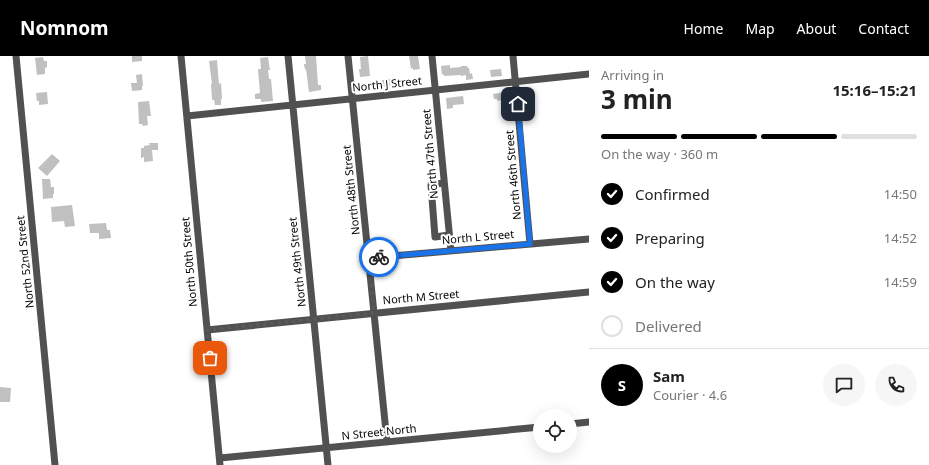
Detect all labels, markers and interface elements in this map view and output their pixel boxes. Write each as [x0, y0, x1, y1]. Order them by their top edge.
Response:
text: Nomnom [20, 15, 109, 41]
text: Home [684, 19, 723, 38]
text: Map [745, 19, 775, 38]
text: About [797, 19, 836, 38]
text: Contact [858, 19, 909, 38]
text: Arriving in [601, 66, 664, 84]
street label: North J Street [351, 72, 422, 95]
text: 15:16–15:21 [832, 80, 917, 100]
text: 3 min [601, 81, 673, 117]
pin [501, 87, 535, 121]
icon: home [507, 93, 529, 115]
street label: North 47th Street [418, 108, 441, 200]
street label: North 46th Street [501, 129, 524, 221]
street label: North 48th Street [338, 144, 363, 236]
text: On the way · 360 m [601, 145, 718, 163]
icon: check [601, 183, 623, 205]
text: Confirmed [635, 184, 710, 204]
text: 14:50 [884, 185, 917, 203]
street label: North 52nd Street [12, 215, 37, 309]
street label: North 50th Street [177, 216, 200, 308]
street label: North 49th Street [284, 216, 309, 308]
street label: North L Street [441, 226, 515, 247]
icon: check [601, 227, 623, 249]
text: Preparing [635, 228, 705, 248]
text: 14:52 [884, 229, 917, 247]
courier [359, 237, 399, 277]
icon: bike [368, 246, 390, 268]
icon: check [601, 271, 623, 293]
text: On the way [635, 272, 715, 292]
text: 14:59 [884, 273, 917, 291]
street label: North M Street [382, 286, 460, 307]
text: Delivered [635, 316, 702, 336]
pin [193, 341, 227, 375]
icon: bag [199, 347, 221, 369]
button: chat [823, 364, 865, 406]
button: phone [875, 364, 917, 406]
text: Sam [653, 366, 685, 386]
text: S [618, 375, 626, 395]
text: Courier · 4.6 [653, 386, 727, 404]
map controls [533, 409, 577, 453]
button: locate [533, 409, 577, 453]
street label: N Street North [341, 420, 417, 443]

